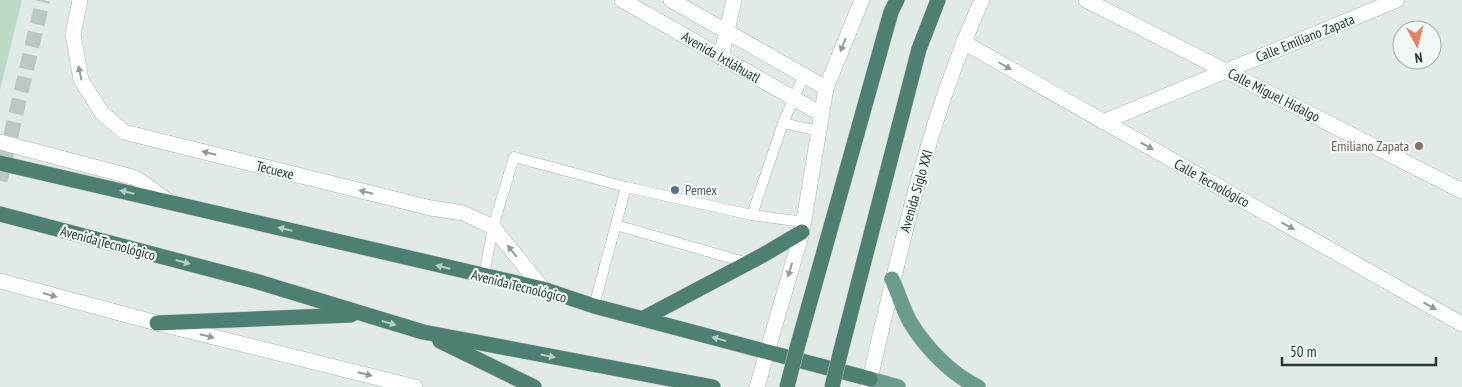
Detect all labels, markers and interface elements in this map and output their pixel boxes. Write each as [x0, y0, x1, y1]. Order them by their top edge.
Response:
street label: Calle Emiliano Zapata [1253, 10, 1357, 66]
north arrow [1392, 20, 1442, 70]
street label: Avenida Ixtláhuatl [678, 27, 764, 87]
one-way arrow [839, 38, 847, 53]
text: N [1414, 49, 1423, 67]
one-way arrow [998, 62, 1013, 70]
street label: Calle Miguel Hidalgo [1225, 64, 1323, 126]
one-way arrow [76, 65, 84, 81]
place label: Emiliano Zapata [1331, 137, 1409, 155]
marker: Emiliano Zapata [1413, 140, 1425, 152]
one-way arrow [1140, 142, 1153, 151]
street label: Avenida Siglo XXI [896, 148, 936, 234]
one-way arrow [201, 149, 216, 157]
street label: Calle Tecnológico [1171, 155, 1253, 211]
street label: Tecuexe [254, 157, 296, 183]
place label: Pemex [685, 181, 717, 199]
marker: Pemex [669, 184, 681, 196]
one-way arrow [119, 188, 135, 196]
one-way arrow [359, 188, 374, 196]
street label: Avenida Tecnológico [58, 222, 158, 264]
one-way arrow [1281, 222, 1296, 230]
one-way arrow [278, 225, 293, 233]
one-way arrow [507, 245, 518, 258]
one-way arrow [175, 258, 190, 266]
one-way arrow [436, 262, 451, 270]
one-way arrow [786, 263, 794, 278]
street label: Avenida Tecnológico [469, 265, 569, 307]
one-way arrow [42, 291, 57, 299]
one-way arrow [1423, 301, 1437, 310]
one-way arrow [381, 319, 396, 327]
one-way arrow [199, 332, 214, 340]
one-way arrow [711, 334, 726, 342]
scale bar [1282, 334, 1436, 366]
text: 50 m [1290, 342, 1316, 361]
one-way arrow [540, 352, 556, 360]
one-way arrow [357, 371, 372, 379]

